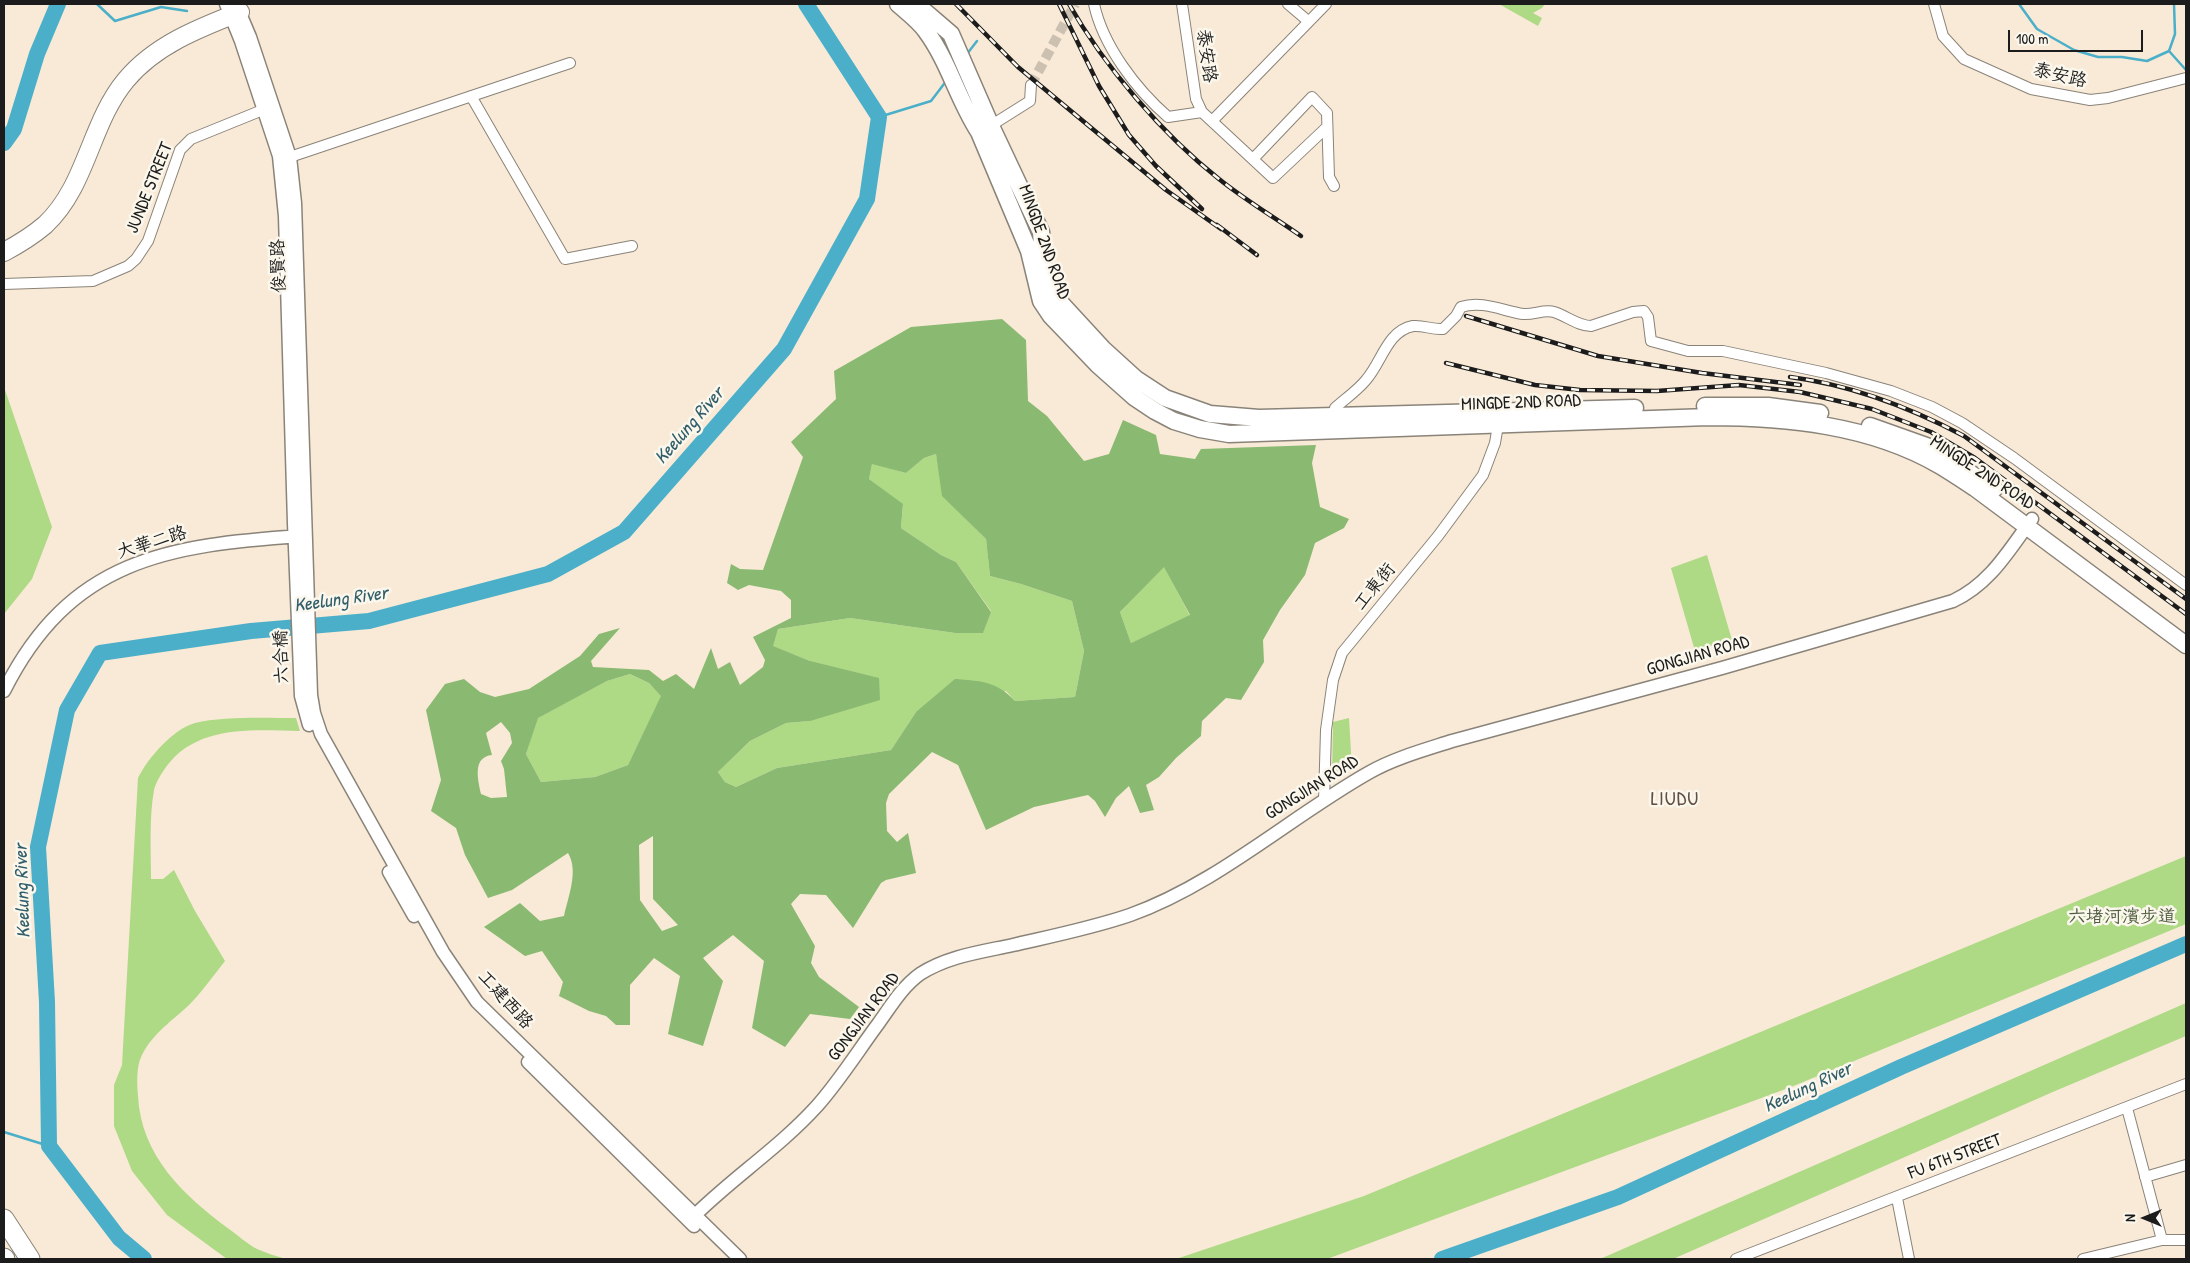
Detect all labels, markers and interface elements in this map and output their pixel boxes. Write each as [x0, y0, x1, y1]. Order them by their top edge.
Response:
scale bar [2010, 20, 2145, 52]
street label: 泰安路 [1192, 28, 1220, 84]
text: 100 m [2016, 28, 2049, 49]
street label: 泰安路 [2031, 59, 2089, 93]
street label: JUNDE STREET [122, 139, 178, 237]
street label: MINGDE 2ND ROAD [1013, 182, 1075, 302]
street label: 俊賢路 [267, 239, 291, 293]
water label: Keelung River [650, 383, 730, 469]
street label: MINGDE 2ND ROAD [1461, 390, 1581, 416]
street label: MINGDE 2ND ROAD [1926, 431, 2038, 515]
street label: 大華二路 [114, 522, 190, 564]
street label: 工東街 [1350, 559, 1400, 615]
water label: Keelung River [293, 582, 389, 618]
street label: 六合橋 [270, 630, 294, 684]
street label: GONGJIAN ROAD [1644, 631, 1752, 681]
street label: GONGJIAN ROAD [1261, 751, 1363, 825]
district label: LIUDU [1650, 788, 1700, 812]
water label: Keelung River [10, 843, 36, 939]
park label: 六堵河濱步道 [2068, 906, 2176, 928]
street label: 工建西路 [473, 966, 537, 1034]
street label: GONGJIAN ROAD [824, 968, 904, 1066]
water label: Keelung River [1760, 1058, 1856, 1118]
street label: FU 6TH STREET [1905, 1129, 2005, 1185]
north arrow [2120, 1193, 2170, 1243]
text: N [2120, 1214, 2139, 1222]

